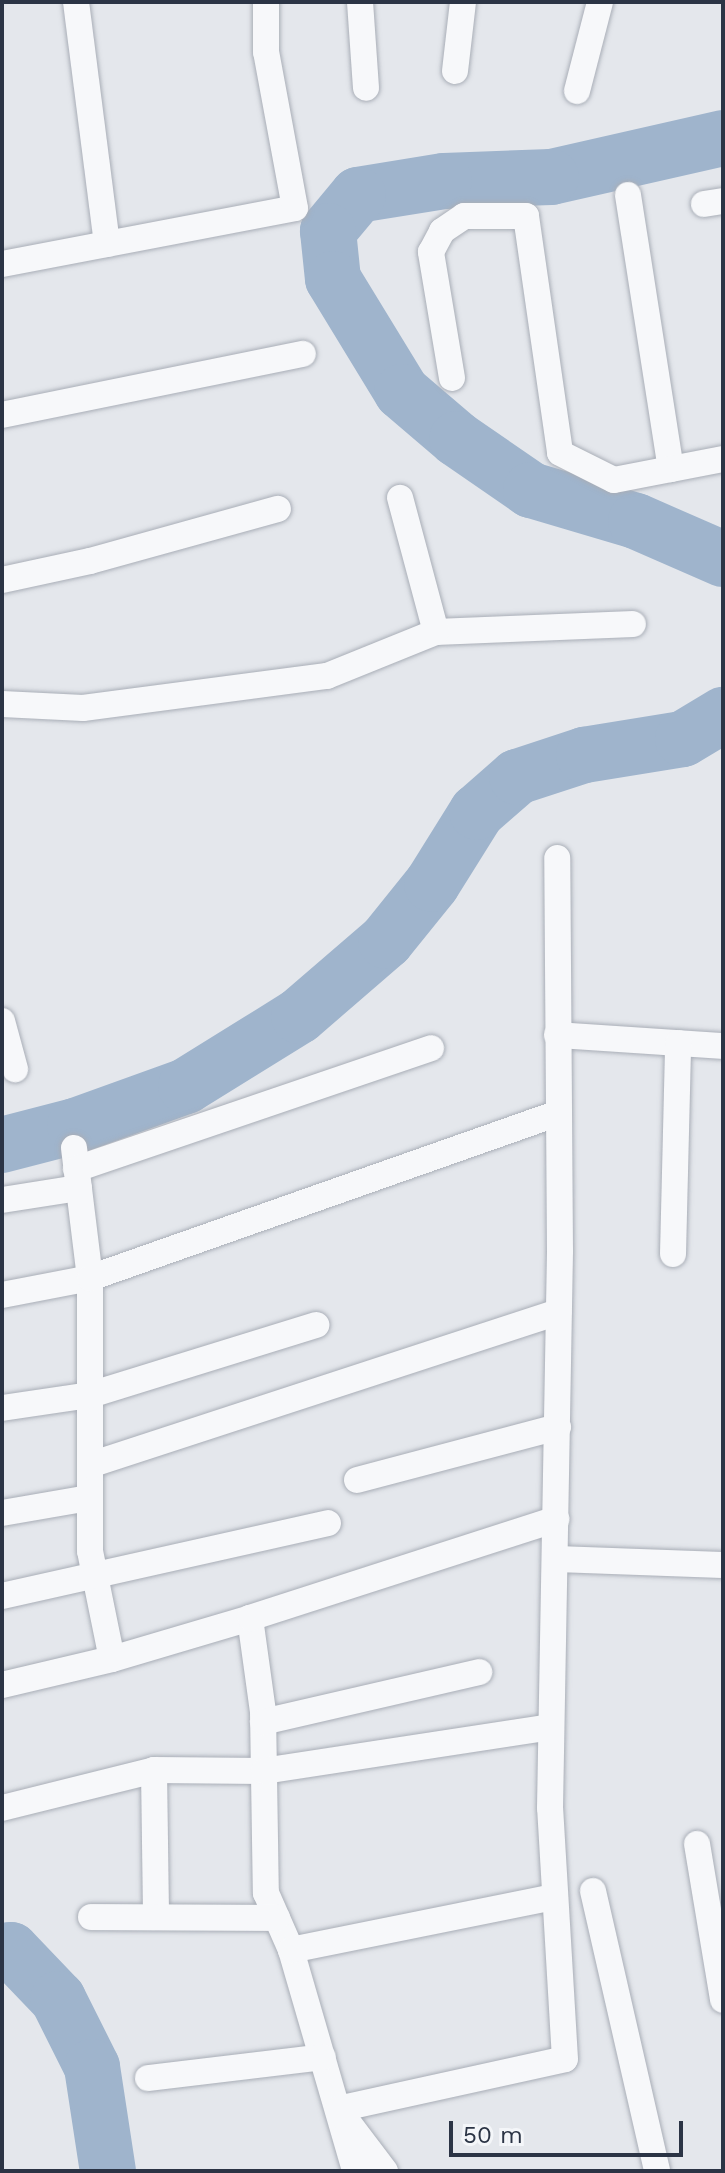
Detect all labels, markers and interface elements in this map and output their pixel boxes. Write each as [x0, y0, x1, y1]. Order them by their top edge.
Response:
scale bar [453, 2105, 687, 2155]
text: 50 m [463, 2121, 523, 2149]

